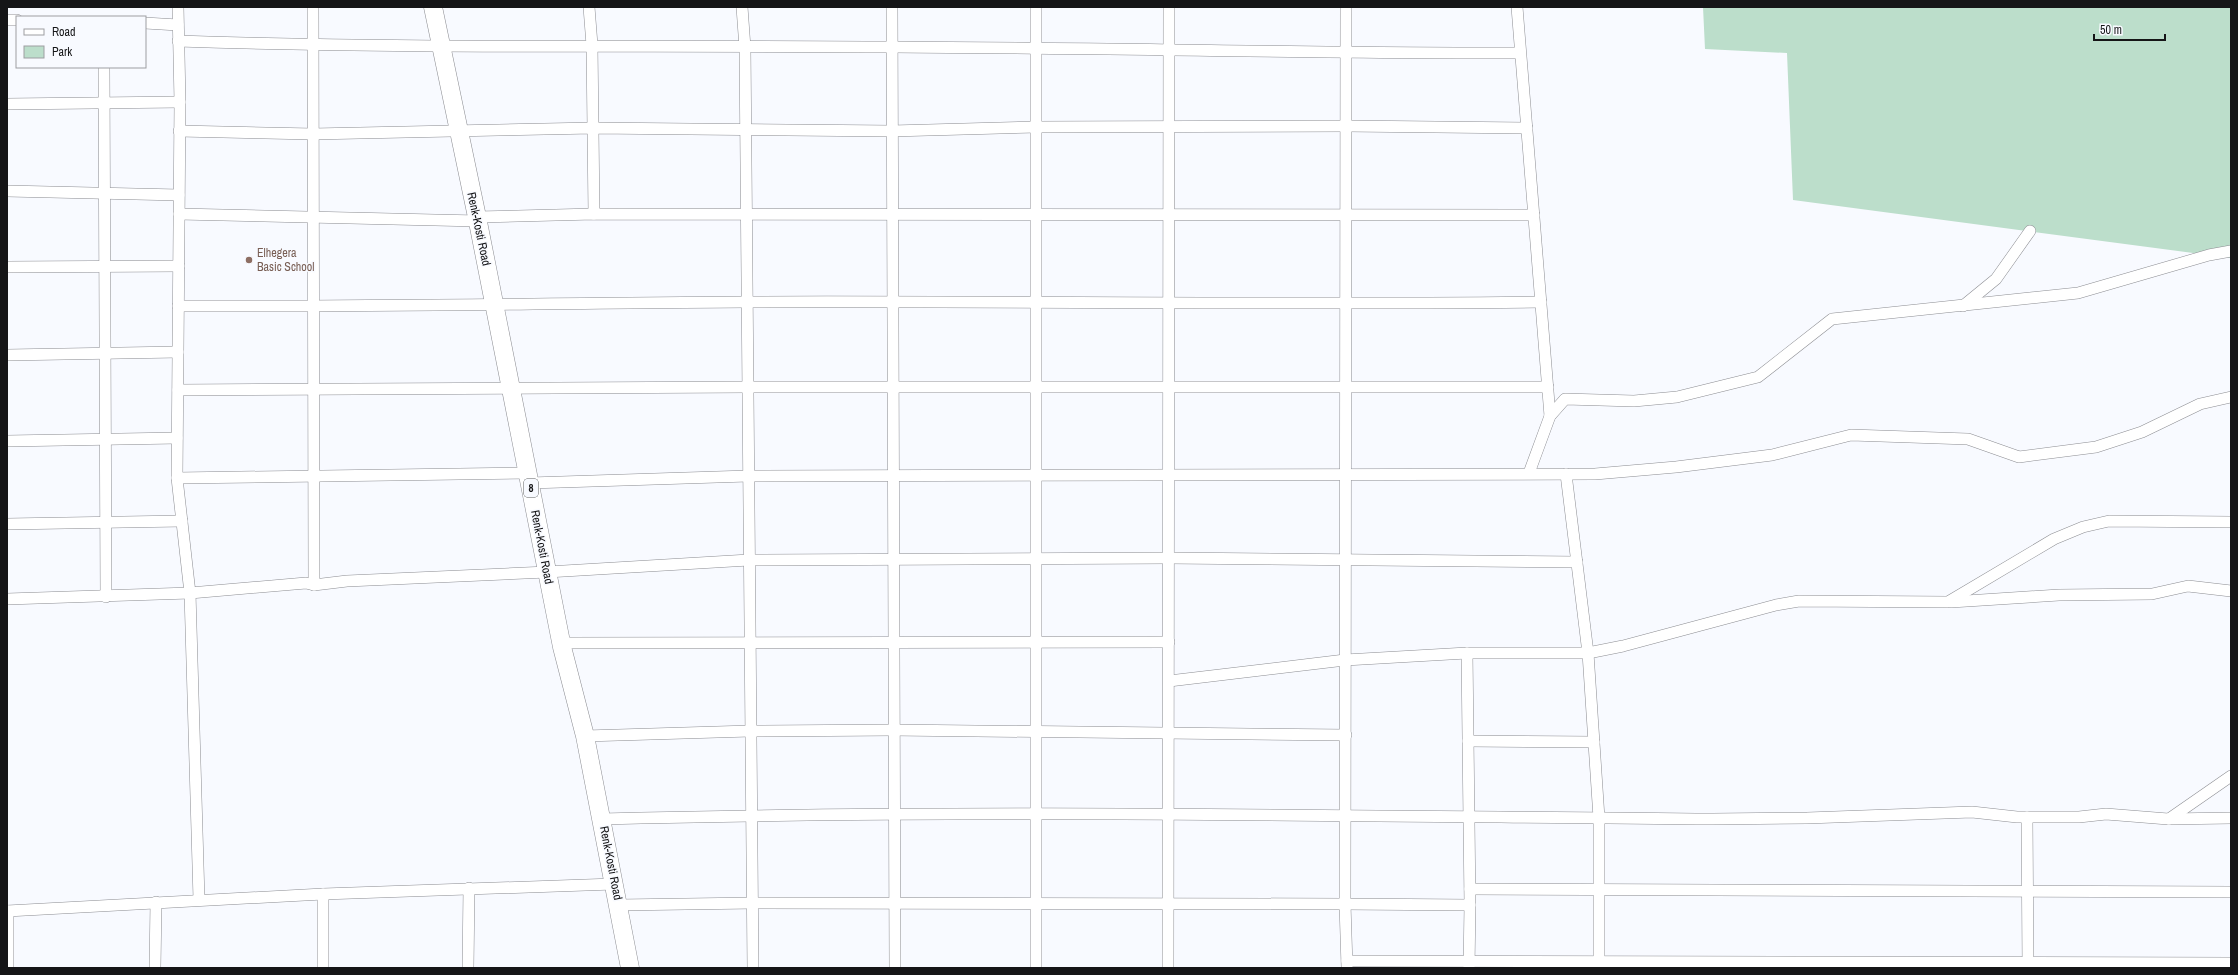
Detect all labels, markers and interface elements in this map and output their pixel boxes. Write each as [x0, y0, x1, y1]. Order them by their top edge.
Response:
legend [16, 16, 146, 68]
scale bar [2094, 16, 2165, 42]
text: 50 m [2100, 22, 2122, 38]
text: Road [52, 24, 76, 40]
text: Park [52, 44, 72, 60]
street label: Renk-Kosti Road [463, 191, 495, 267]
place label: Elhegera Basic School [257, 245, 314, 275]
marker: Elhegera Basic School [244, 255, 254, 265]
road number: 8 [524, 479, 538, 497]
street label: Renk-Kosti Road [527, 509, 557, 585]
street label: Renk-Kosti Road [596, 825, 626, 901]

